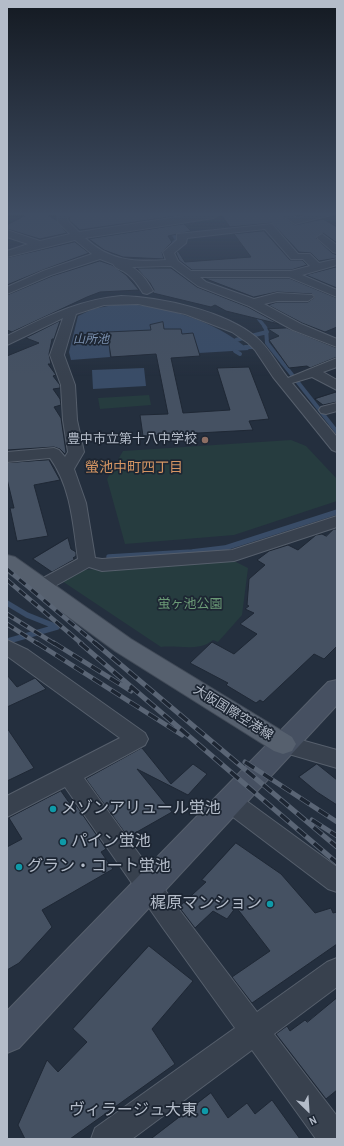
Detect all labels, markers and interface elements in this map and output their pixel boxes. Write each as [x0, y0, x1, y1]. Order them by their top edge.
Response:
water label: 山所池 [73, 333, 109, 347]
place label: 豊中市立第十八中学校 [67, 432, 197, 448]
marker: 豊中市立第十八中学校 [200, 435, 210, 445]
district label: 螢池中町四丁目 [85, 460, 183, 476]
park label: 蛍ヶ池公園 [158, 597, 222, 613]
street label: 大阪国際空港線 [190, 682, 276, 744]
place label: メゾンアリュール蛍池 [61, 799, 221, 819]
marker: メゾンアリュール蛍池 [48, 804, 58, 814]
place label: パイン蛍池 [71, 832, 151, 852]
marker: パイン蛍池 [58, 837, 68, 847]
place label: グラン・コート蛍池 [27, 857, 171, 877]
marker: グラン・コート蛍池 [14, 862, 24, 872]
place label: 梶原マンション [150, 894, 262, 914]
marker: 梶原マンション [265, 899, 275, 909]
north arrow [288, 1090, 328, 1130]
place label: ヴィラージュ大東 [69, 1101, 197, 1121]
marker: ヴィラージュ大東 [200, 1106, 210, 1116]
text: N [307, 1113, 319, 1129]

